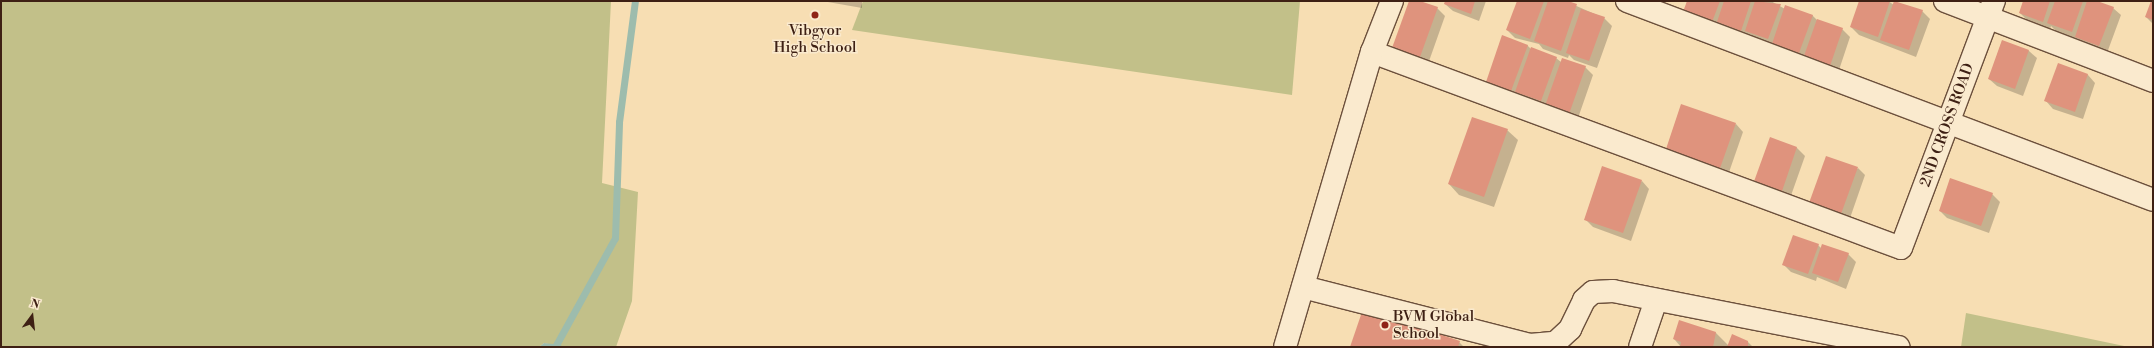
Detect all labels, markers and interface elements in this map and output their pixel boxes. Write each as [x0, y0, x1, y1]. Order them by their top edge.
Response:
marker: Vibgyor High School [810, 10, 820, 20]
place label: Vibgyor High School [773, 21, 857, 56]
street label: 2ND CROSS ROAD [1916, 61, 1978, 189]
north arrow [12, 296, 52, 336]
text: N [29, 297, 41, 312]
place label: BVM Global School [1393, 307, 1474, 342]
marker: BVM Global School [1380, 320, 1390, 330]

